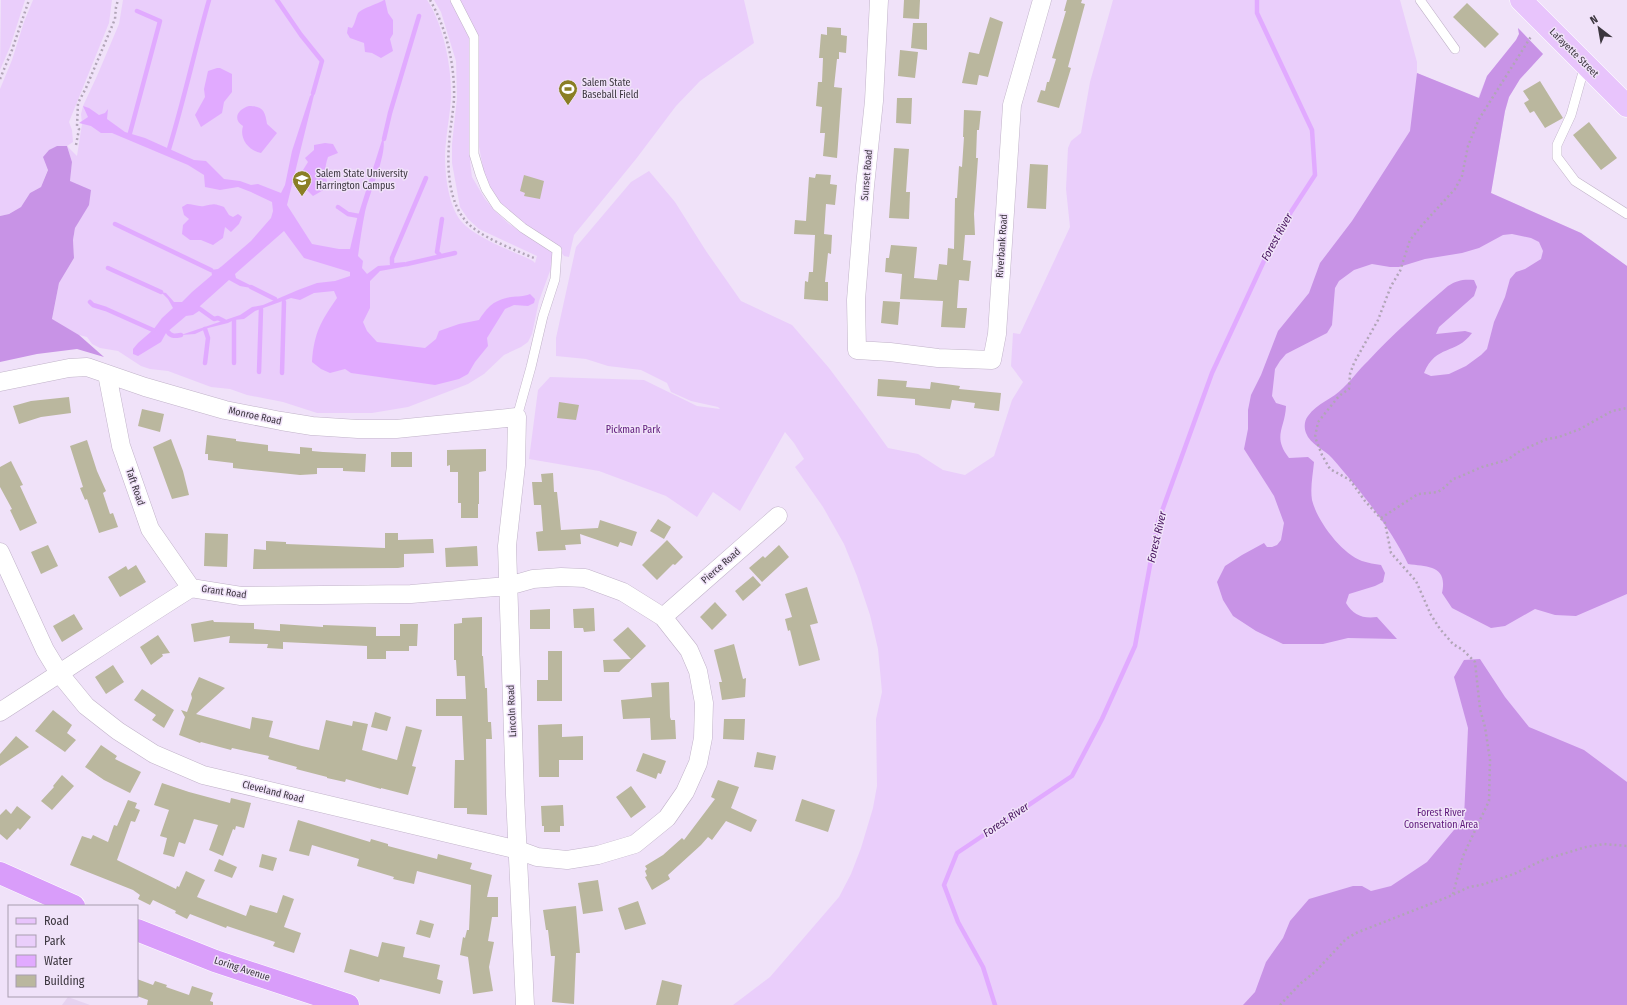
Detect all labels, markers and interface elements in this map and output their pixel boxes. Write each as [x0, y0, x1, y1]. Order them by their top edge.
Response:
north arrow [1579, 8, 1619, 48]
text: N [1588, 13, 1600, 27]
street label: Lafayette Street [1547, 26, 1602, 81]
place label: Salem State Baseball Field [582, 77, 639, 101]
sports icon: Salem State Baseball Field [557, 78, 579, 106]
street label: Sunset Road [859, 149, 875, 201]
place label: Salem State University Harrington Campus [316, 168, 408, 192]
school or university icon: Salem State University Harrington Campus [291, 169, 313, 197]
water label: Forest River [1259, 210, 1296, 263]
street label: Riverbank Road [994, 214, 1010, 278]
street label: Monroe Road [227, 405, 283, 427]
park label: Pickman Park [606, 424, 661, 436]
street label: Taft Road [123, 467, 147, 507]
water label: Forest River [1145, 509, 1169, 564]
street label: Pierce Road [699, 546, 743, 586]
street label: Grant Road [201, 583, 247, 601]
street label: Lincoln Road [505, 684, 519, 738]
street label: Cleveland Road [241, 779, 305, 805]
water label: Forest River [981, 799, 1032, 840]
park label: Forest River Conservation Area [1404, 807, 1478, 831]
legend [8, 905, 138, 997]
text: Road [44, 914, 69, 928]
text: Park [44, 934, 66, 948]
text: Water [44, 954, 73, 968]
street label: Loring Avenue [213, 954, 271, 984]
text: Building [44, 974, 85, 988]

